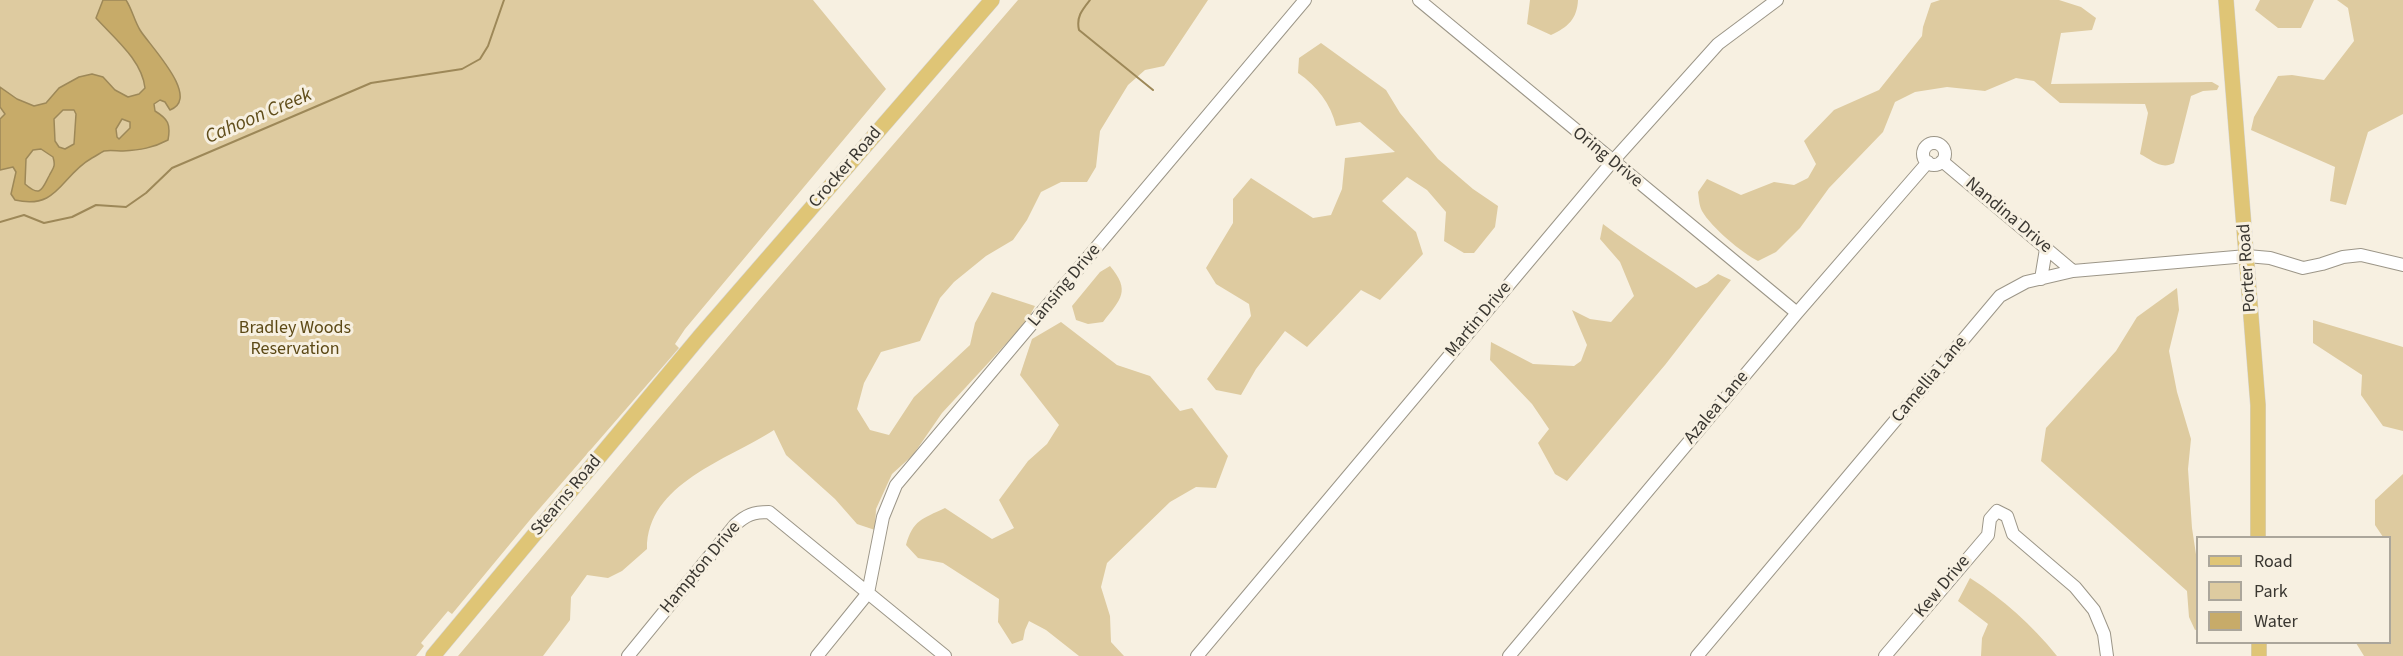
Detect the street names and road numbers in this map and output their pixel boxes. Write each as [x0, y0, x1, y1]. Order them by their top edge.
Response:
street label: Crocker Road [805, 123, 887, 213]
street label: Oring Drive [1568, 123, 1646, 193]
street label: Nandina Drive [1960, 173, 2056, 259]
street label: Porter Road [2234, 223, 2262, 313]
street label: Lansing Drive [1024, 240, 1106, 332]
street label: Martin Drive [1441, 278, 1517, 362]
street label: Camellia Lane [1888, 332, 1972, 428]
street label: Azalea Lane [1680, 367, 1754, 449]
street label: Stearns Road [527, 451, 607, 541]
street label: Hampton Drive [656, 518, 746, 618]
street label: Kew Drive [1911, 551, 1975, 623]

